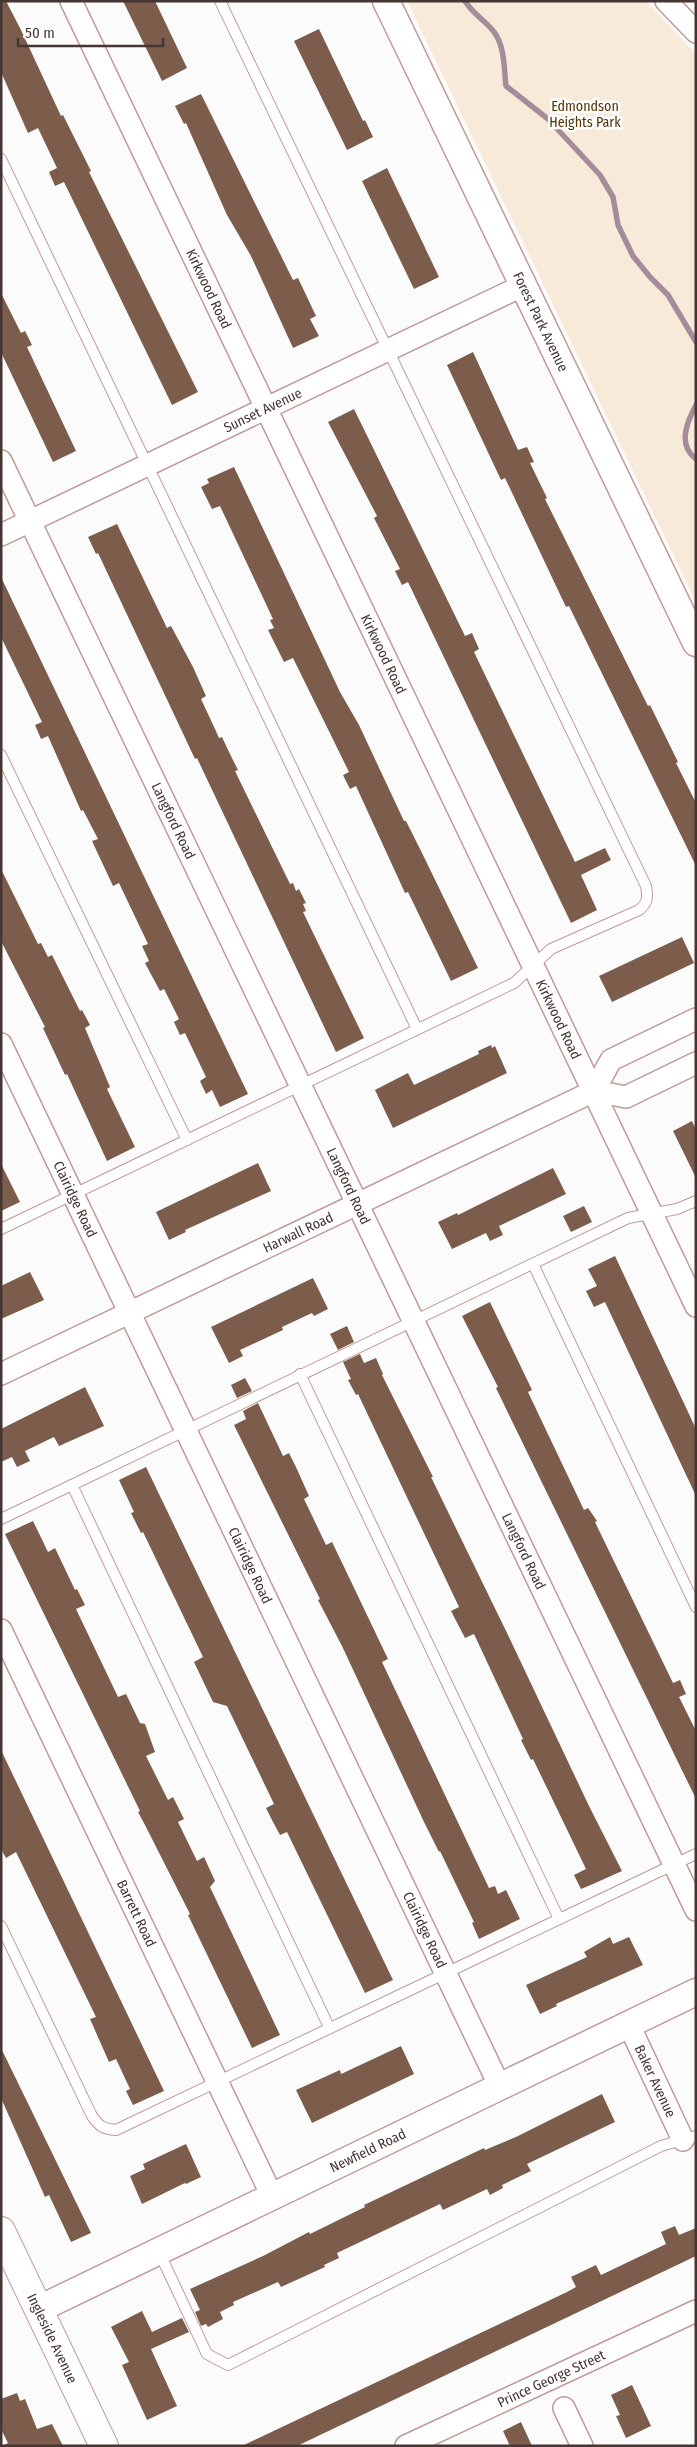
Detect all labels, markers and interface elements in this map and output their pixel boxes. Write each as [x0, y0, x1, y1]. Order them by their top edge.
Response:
scale bar [18, 15, 162, 47]
text: 50 m [25, 24, 55, 42]
park label: Edmondson Heights Park [549, 98, 621, 131]
street label: Kirkwood Road [183, 246, 235, 331]
street label: Forest Park Avenue [510, 269, 572, 374]
street label: Sunset Avenue [221, 384, 305, 436]
street label: Kirkwood Road [357, 611, 410, 696]
street label: Langford Road [148, 780, 199, 862]
street label: Kirkwood Road [532, 977, 585, 1062]
street label: Langford Road [323, 1145, 374, 1227]
street label: Clairidge Road [50, 1158, 101, 1240]
street label: Harwall Road [260, 1208, 336, 1256]
street label: Langford Road [498, 1510, 549, 1592]
street label: Clairidge Road [225, 1524, 276, 1606]
street label: Barrett Road [113, 1877, 160, 1950]
street label: Clairidge Road [399, 1889, 450, 1971]
street label: Baker Avenue [631, 2042, 680, 2120]
street label: Newfield Road [327, 2125, 409, 2176]
street label: Ingleside Avenue [24, 2291, 81, 2386]
street label: Prince George Street [494, 2346, 608, 2411]

